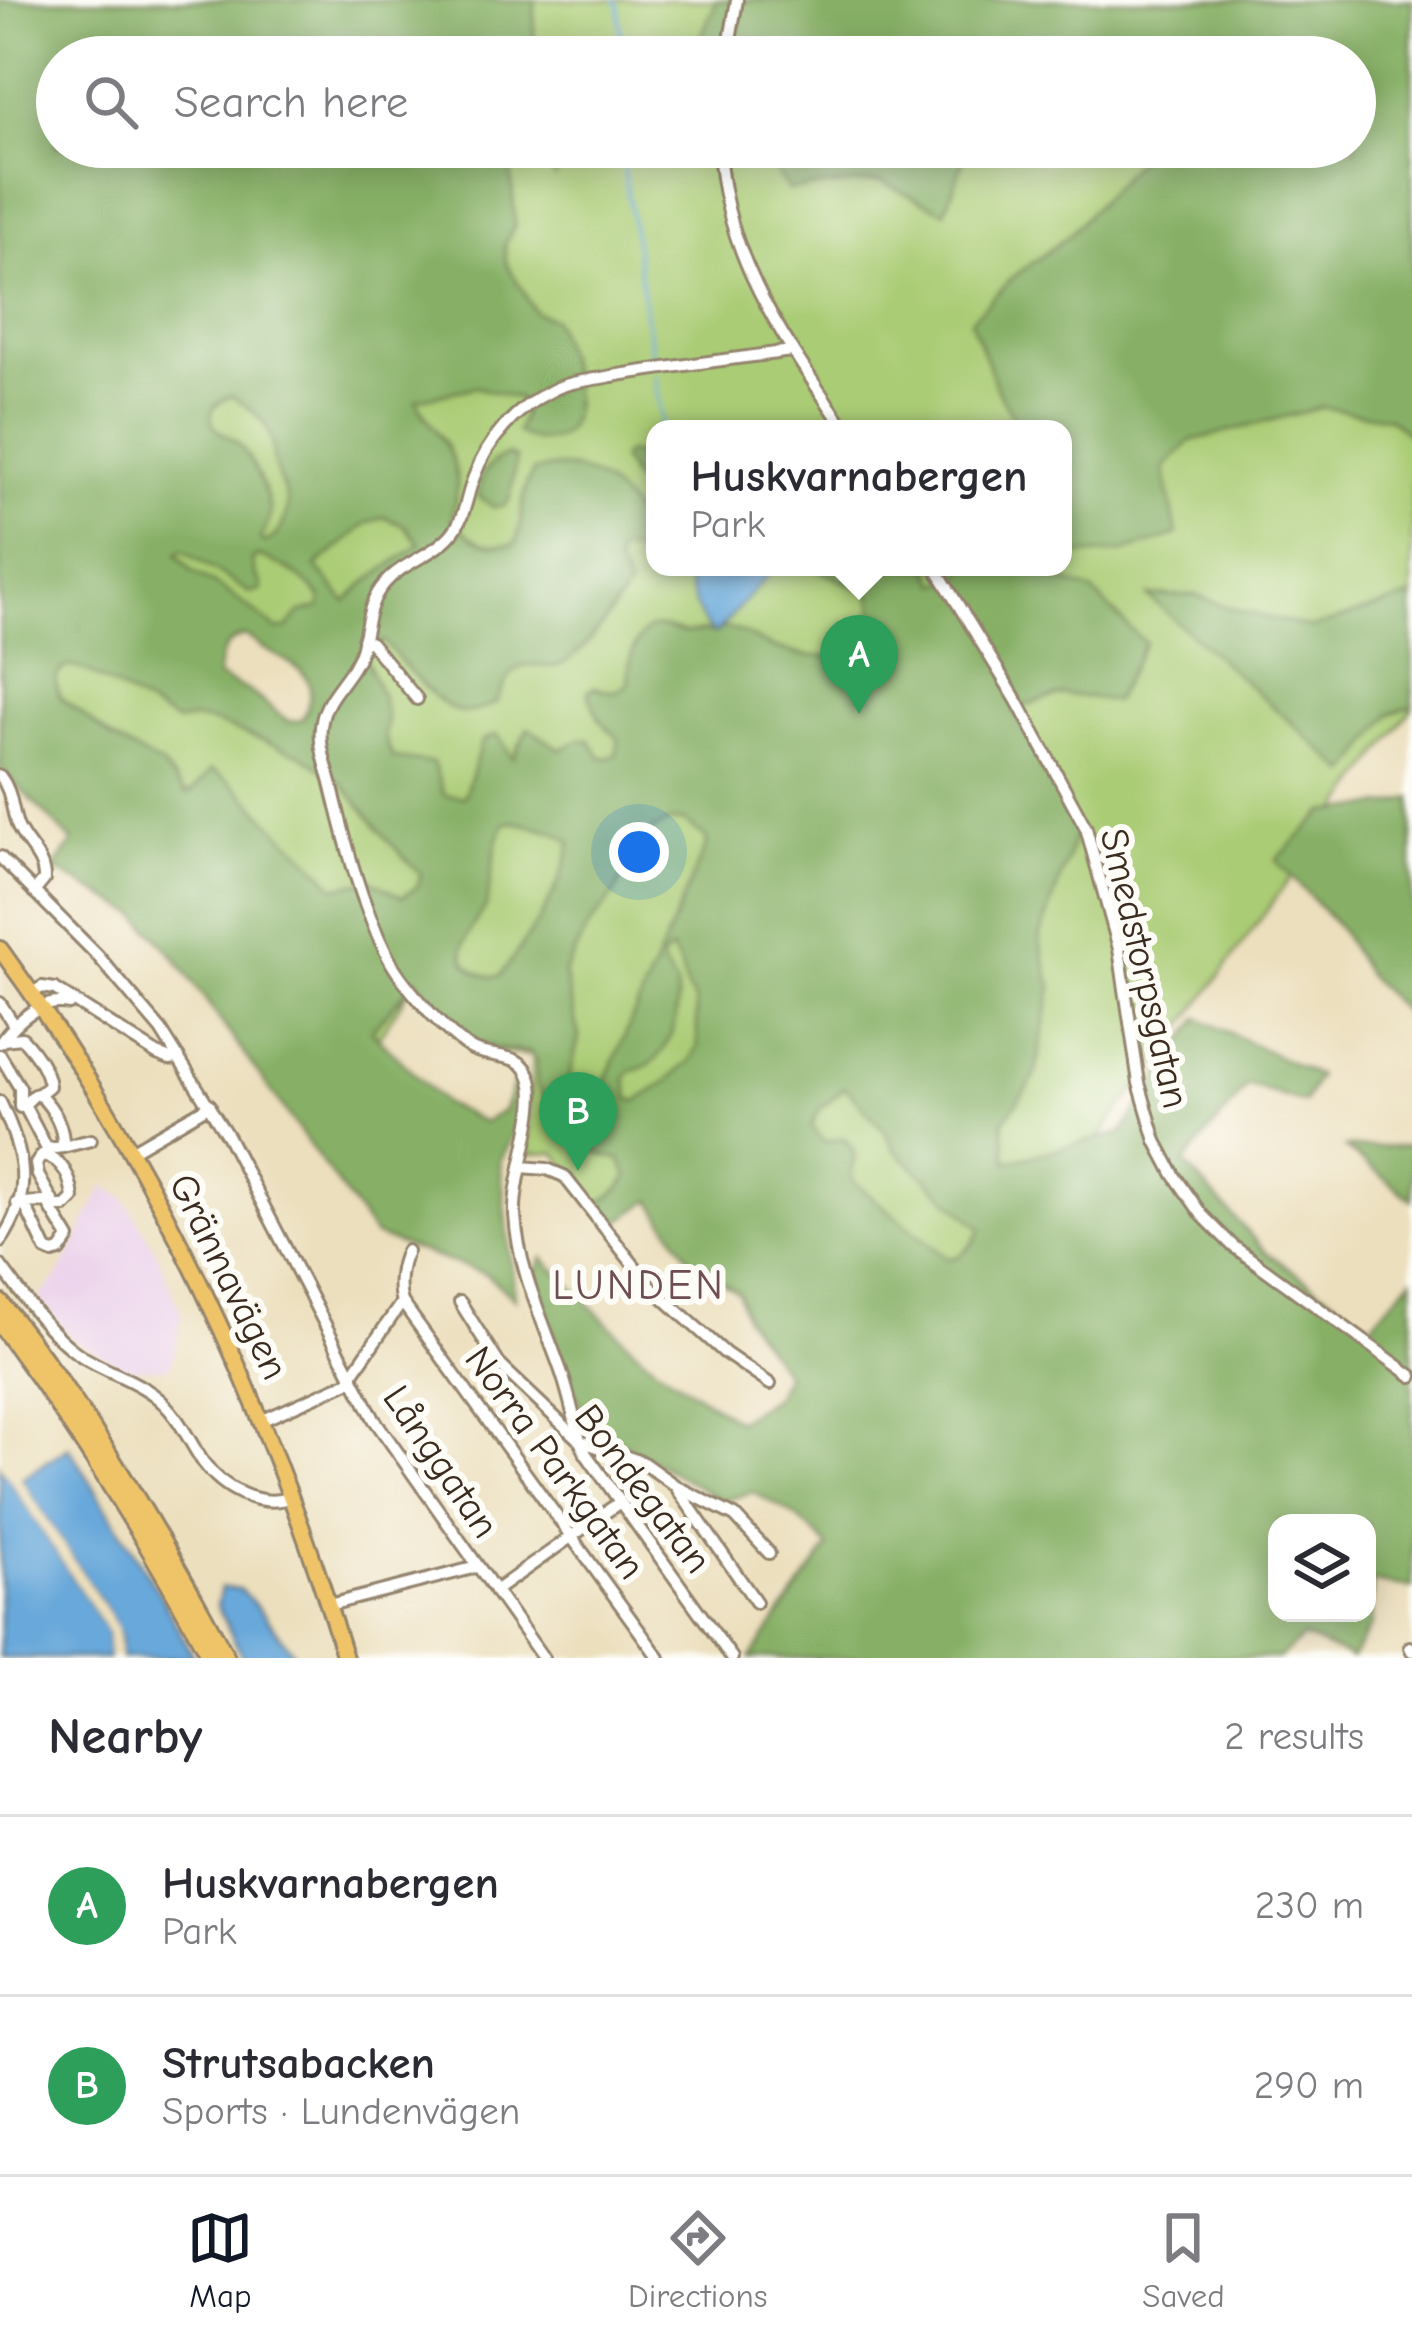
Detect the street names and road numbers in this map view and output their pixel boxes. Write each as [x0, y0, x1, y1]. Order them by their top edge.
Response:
street label: Smedstorpsgatan [1091, 824, 1199, 1112]
street label: Grännavägen [160, 1167, 298, 1387]
street label: Norra Parkgatan [455, 1338, 654, 1588]
street label: Långgatan [374, 1377, 508, 1546]
street label: Bondegatan [565, 1396, 721, 1582]

